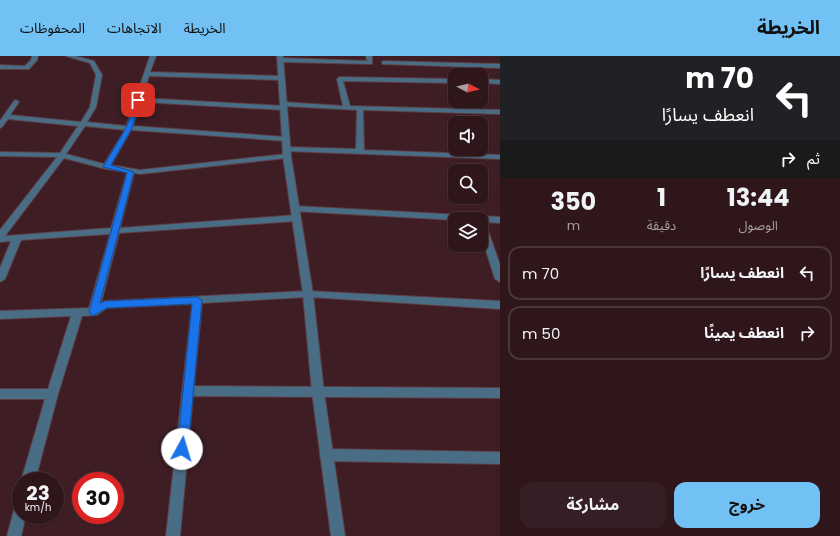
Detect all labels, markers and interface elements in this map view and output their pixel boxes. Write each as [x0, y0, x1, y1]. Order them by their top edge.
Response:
text: الخريطة [757, 14, 820, 41]
text: المحفوظات [20, 18, 85, 38]
text: الاتجاهات [107, 18, 162, 38]
text: الخريطة [184, 18, 226, 38]
text: 70 m [685, 59, 754, 98]
north arrow [448, 68, 488, 108]
map controls [448, 68, 488, 252]
icon: left [768, 72, 820, 124]
pin [121, 83, 155, 117]
icon: arrive [127, 89, 149, 111]
text: انعطف يسارًا [662, 102, 754, 127]
button: sound [448, 116, 488, 156]
icon: right [777, 148, 799, 170]
text: ثم [807, 148, 820, 169]
button: search [448, 164, 488, 204]
text: 1 [657, 181, 666, 214]
text: 13:44 [727, 181, 790, 214]
text: 350 [550, 185, 596, 218]
button: layers [448, 212, 488, 252]
text: m [567, 216, 580, 235]
text: دقيقة [647, 216, 676, 235]
text: الوصول [738, 216, 778, 235]
text: انعطف يسارًا [700, 262, 784, 283]
icon: left [796, 262, 818, 284]
text: 70 m [522, 263, 559, 284]
text: انعطف يمينًا [704, 322, 784, 343]
icon: right [796, 322, 818, 344]
text: 50 m [522, 323, 560, 344]
position arrow [161, 428, 203, 470]
speed limit sign: 30 [72, 472, 124, 524]
text: 23 [26, 479, 50, 507]
button: مشاركة [520, 482, 666, 528]
button: خروج [674, 482, 820, 528]
text: km/h [25, 500, 51, 515]

